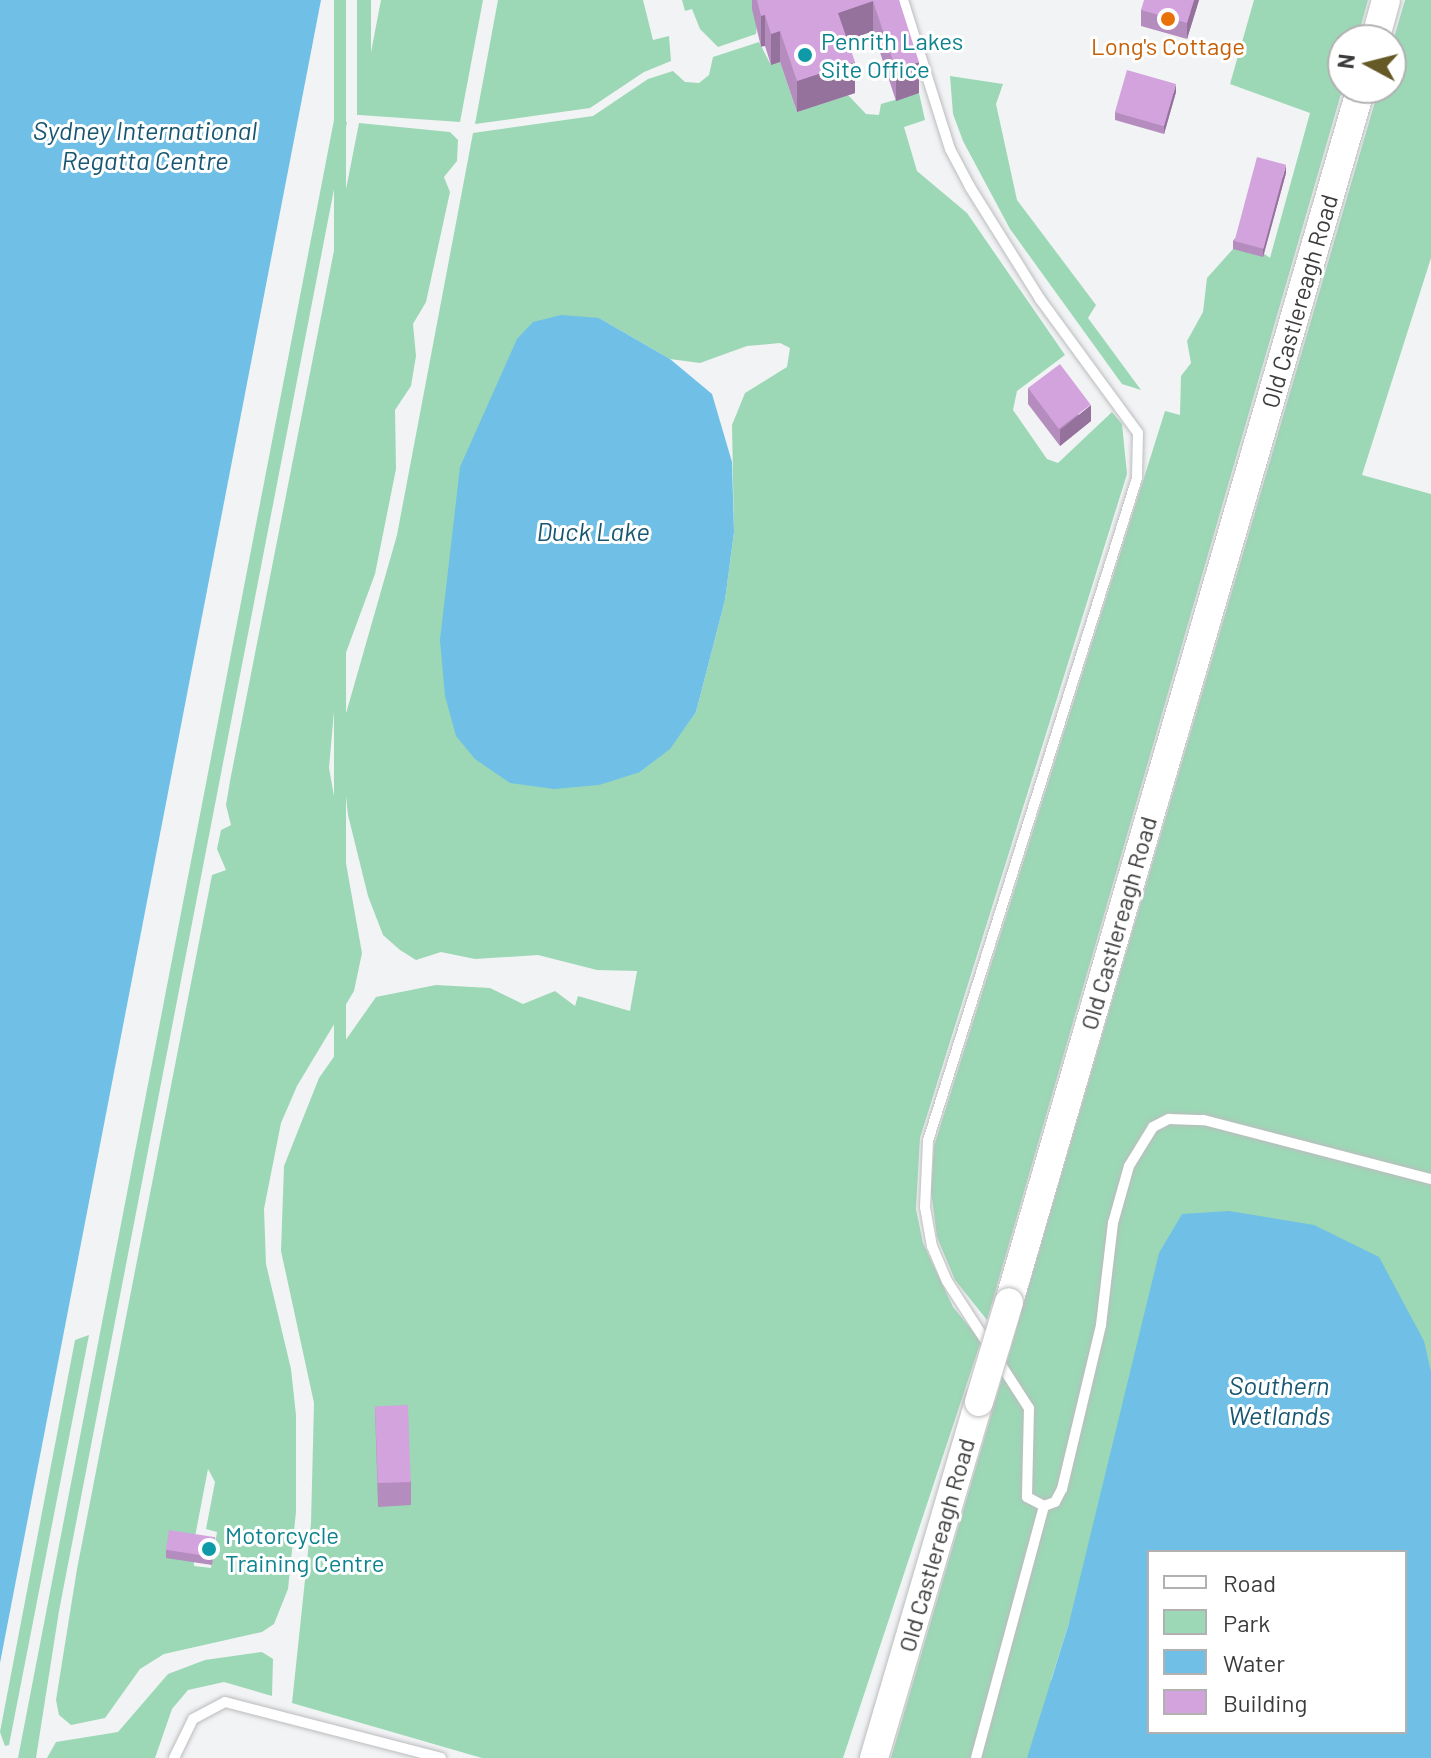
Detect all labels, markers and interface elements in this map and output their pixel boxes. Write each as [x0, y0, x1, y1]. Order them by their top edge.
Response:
marker: Long's Cottage [1159, 10, 1177, 28]
north arrow [1327, 24, 1407, 104]
place label: Penrith Lakes Site Office [821, 27, 963, 83]
place label: Long's Cottage [1091, 32, 1245, 60]
marker: Penrith Lakes Site Office [796, 46, 814, 64]
text: N [1331, 52, 1359, 70]
water label: Sydney International Regatta Centre [33, 114, 257, 176]
street label: Old Castlereagh Road [1255, 191, 1343, 411]
water label: Duck Lake [536, 515, 650, 547]
street label: Old Castlereagh Road [1074, 813, 1162, 1033]
water label: Southern Wetlands [1228, 1369, 1330, 1430]
street label: Old Castlereagh Road [892, 1435, 980, 1655]
place label: Motorcycle Training Centre [225, 1521, 385, 1577]
marker: Motorcycle Training Centre [200, 1540, 218, 1558]
legend [1147, 1550, 1407, 1734]
text: Road [1223, 1568, 1276, 1597]
text: Park [1223, 1608, 1270, 1637]
text: Water [1223, 1648, 1285, 1677]
text: Building [1223, 1688, 1307, 1717]

